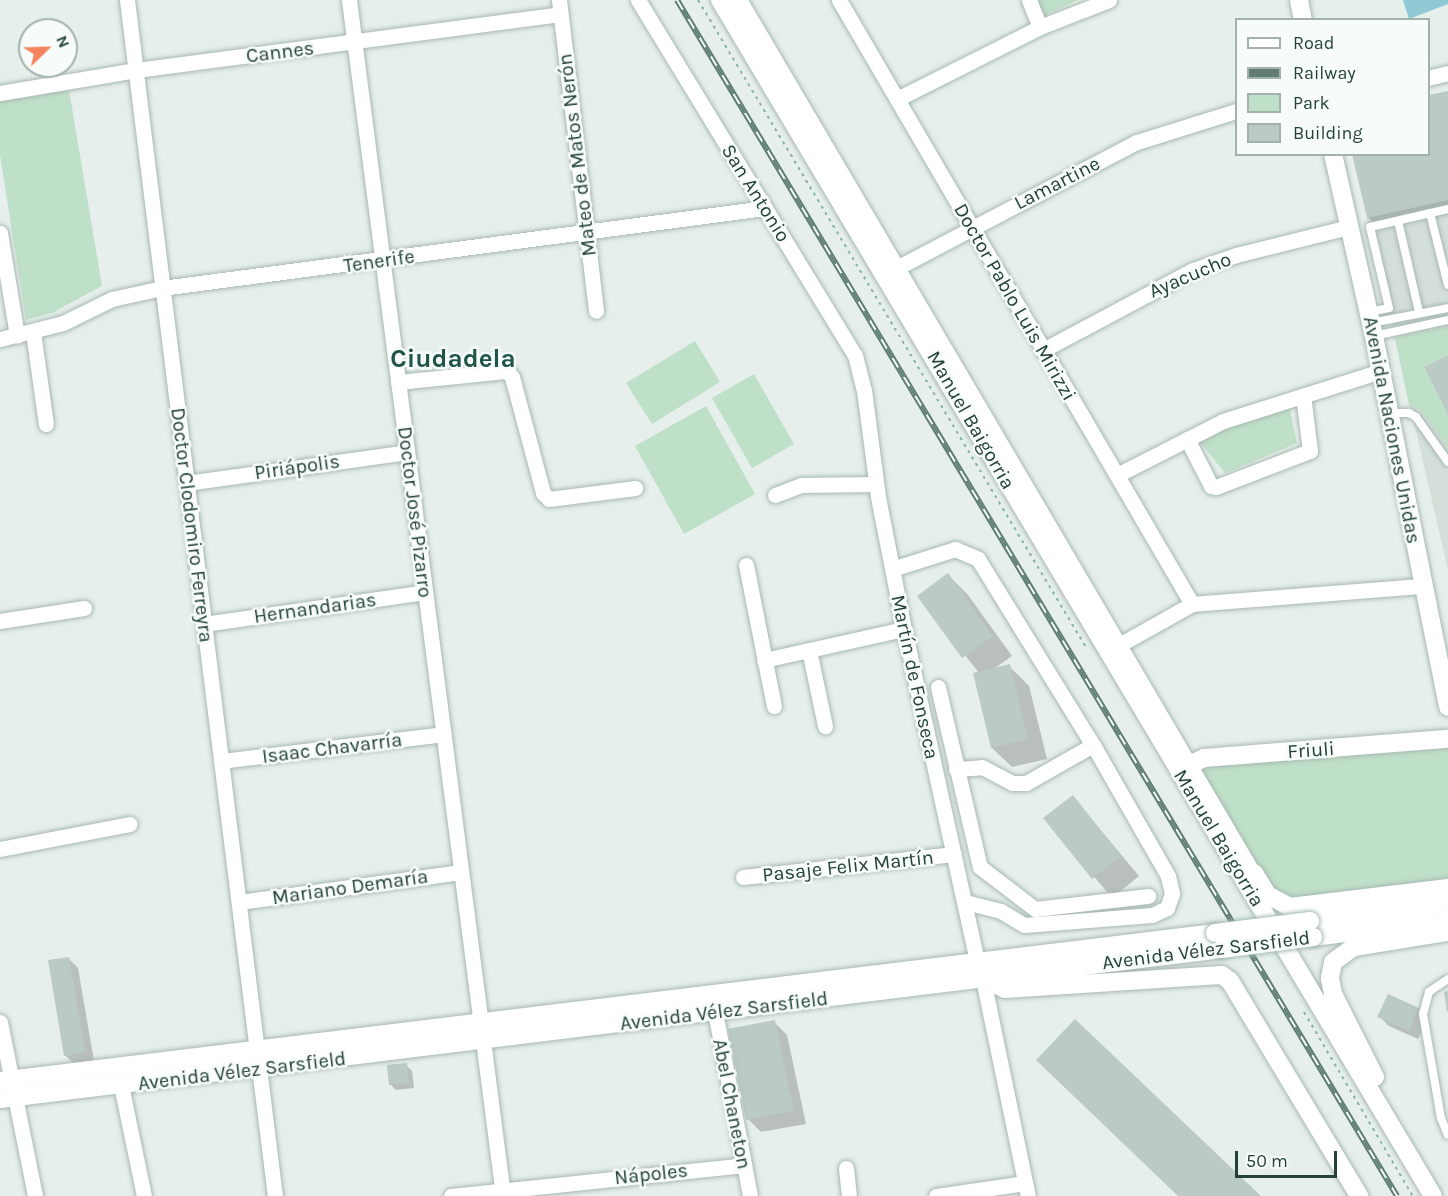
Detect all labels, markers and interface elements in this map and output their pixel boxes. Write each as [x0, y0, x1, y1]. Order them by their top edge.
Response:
north arrow [18, 18, 78, 78]
legend [1235, 18, 1430, 156]
text: Road [1293, 32, 1334, 54]
text: N [52, 33, 74, 51]
street label: Cannes [245, 36, 315, 68]
street label: Mateo de Matos Nerón [553, 52, 601, 258]
text: Railway [1293, 62, 1356, 84]
text: Park [1293, 92, 1330, 114]
text: Building [1293, 122, 1363, 144]
street label: San Antonio [716, 140, 796, 246]
street label: Lamartine [1010, 151, 1104, 215]
street label: Doctor Pablo Luis Mirizzi [949, 199, 1081, 405]
street label: Tenerife [342, 244, 416, 278]
street label: Ayacucho [1145, 247, 1235, 303]
street label: Avenida Naciones Unidas [1358, 314, 1426, 546]
district label: Ciudadela [390, 343, 516, 375]
street label: Manuel Baigorria [922, 347, 1020, 493]
street label: Doctor Clodomiro Ferreyra [166, 406, 218, 644]
street label: Doctor José Pizarro [393, 425, 437, 599]
street label: Piriápolis [253, 449, 341, 485]
street label: Hernandarias [252, 588, 378, 628]
street label: Martín de Fonseca [886, 593, 944, 761]
street label: Isaac Chavarría [261, 727, 403, 769]
street label: Friuli [1287, 736, 1335, 764]
street label: Manuel Baigorria [1169, 765, 1269, 911]
street label: Pasaje Felix Martín [761, 845, 935, 887]
street label: Mariano Demaría [270, 864, 430, 910]
street label: Avenida Vélez Sarsfield [1101, 925, 1311, 975]
street label: Avenida Vélez Sarsfield [619, 986, 829, 1036]
street label: Abel Chaneton [708, 1037, 756, 1171]
street label: Avenida Vélez Sarsfield [137, 1046, 347, 1096]
scale bar [1238, 1139, 1340, 1177]
text: 50 m [1246, 1150, 1288, 1172]
street label: Nápoles [613, 1158, 689, 1190]

